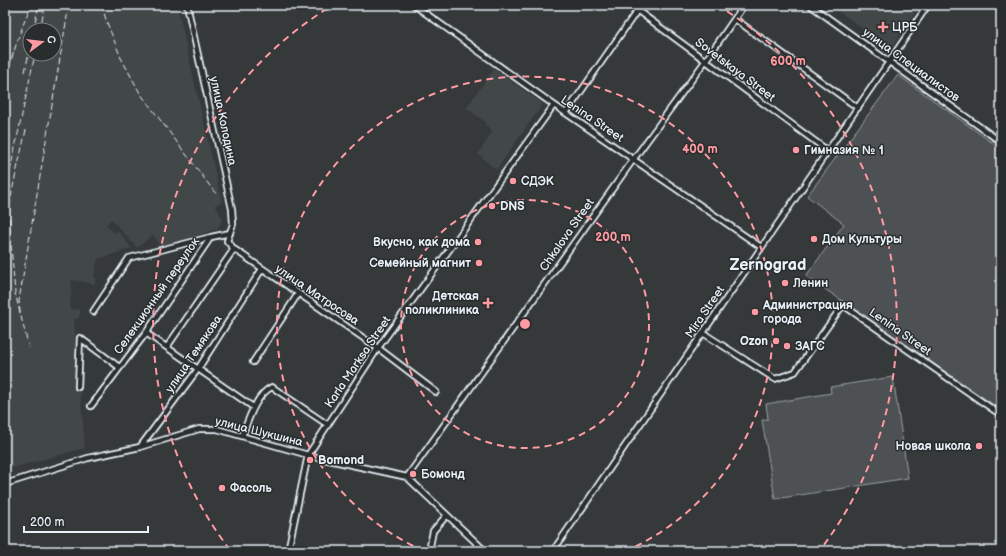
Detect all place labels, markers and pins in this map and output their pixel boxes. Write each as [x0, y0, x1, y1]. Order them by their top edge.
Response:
place label: ЦРБ [892, 20, 918, 35]
marker: ЦРБ [877, 21, 889, 33]
place label: Гимназия № 1 [804, 143, 884, 158]
marker: Гимназия № 1 [791, 145, 801, 155]
place label: СДЭК [521, 174, 555, 189]
marker: СДЭК [508, 176, 518, 186]
place label: DNS [500, 199, 525, 214]
marker: DNS [487, 201, 497, 211]
place label: Дом Культуры [822, 232, 902, 247]
marker: Дом Культуры [809, 234, 819, 244]
place label: Вкусно, как дома [373, 235, 471, 250]
marker: Вкусно, как дома [473, 237, 483, 247]
place label: Семейный магнит [369, 256, 471, 271]
marker: Семейный магнит [474, 258, 484, 268]
place label: Ленин [792, 276, 828, 291]
marker: Ленин [780, 278, 790, 288]
place label: Детская поликлиника [405, 289, 480, 318]
marker: Детская поликлиника [482, 297, 494, 309]
place label: Администрация города [762, 298, 853, 327]
marker: Администрация города [750, 307, 760, 317]
centre of rings [518, 317, 532, 331]
place label: Ozon [740, 334, 768, 349]
marker: Ozon [771, 336, 781, 346]
place label: ЗАГС [795, 339, 825, 354]
marker: ЗАГС [782, 341, 792, 351]
place label: Новая школа [896, 439, 972, 454]
marker: Новая школа [974, 441, 984, 451]
place label: Bomond [318, 453, 364, 468]
marker: Bomond [305, 455, 315, 465]
place label: Бомонд [421, 467, 466, 482]
marker: Бомонд [408, 469, 418, 479]
place label: Фасоль [230, 481, 272, 496]
marker: Фасоль [217, 483, 227, 493]

